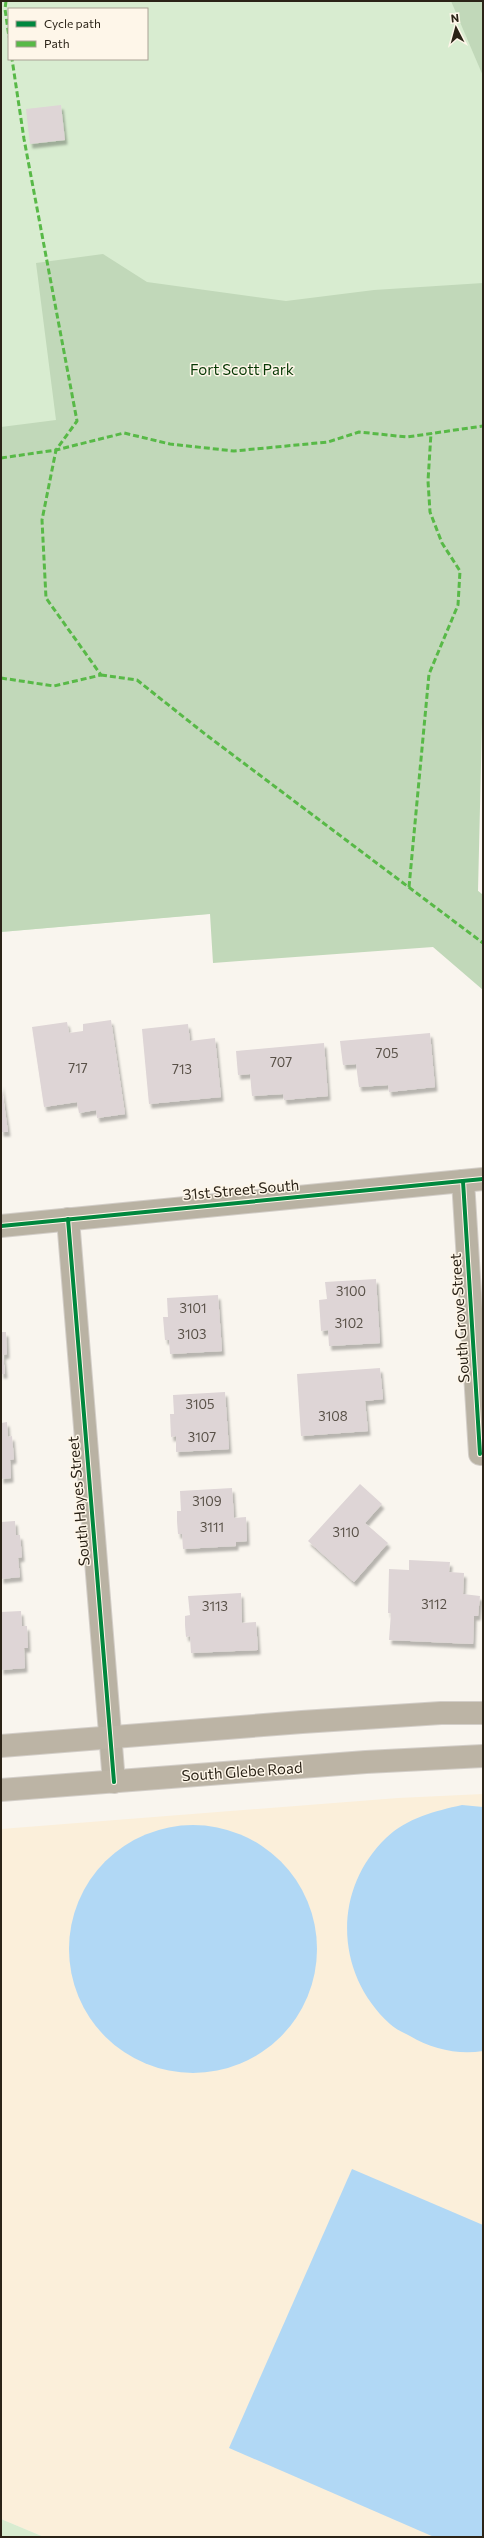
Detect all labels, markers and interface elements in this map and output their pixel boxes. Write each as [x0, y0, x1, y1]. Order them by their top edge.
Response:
legend [8, 8, 148, 60]
north arrow [436, 8, 476, 48]
text: N [450, 11, 460, 24]
text: Cycle path [44, 16, 101, 30]
text: Path [44, 36, 70, 50]
park label: Fort Scott Park [190, 360, 294, 378]
house number: 705 [376, 1045, 398, 1061]
house number: 707 [270, 1054, 292, 1070]
house number: 717 [68, 1060, 88, 1076]
house number: 713 [172, 1061, 192, 1077]
street label: 31st Street South [182, 1175, 300, 1203]
street label: South Grove Street [445, 1253, 473, 1383]
house number: 3100 [336, 1283, 366, 1299]
house number: 3101 [179, 1300, 207, 1316]
house number: 3102 [335, 1315, 363, 1331]
house number: 3103 [178, 1326, 206, 1342]
house number: 3105 [186, 1396, 214, 1412]
house number: 3108 [318, 1408, 348, 1424]
house number: 3107 [188, 1429, 216, 1445]
street label: South Hayes Street [63, 1435, 93, 1567]
house number: 3109 [192, 1493, 222, 1509]
house number: 3111 [200, 1519, 224, 1535]
house number: 3110 [332, 1524, 360, 1540]
house number: 3112 [421, 1596, 447, 1612]
house number: 3113 [202, 1598, 228, 1614]
street label: South Glebe Road [181, 1758, 303, 1784]

